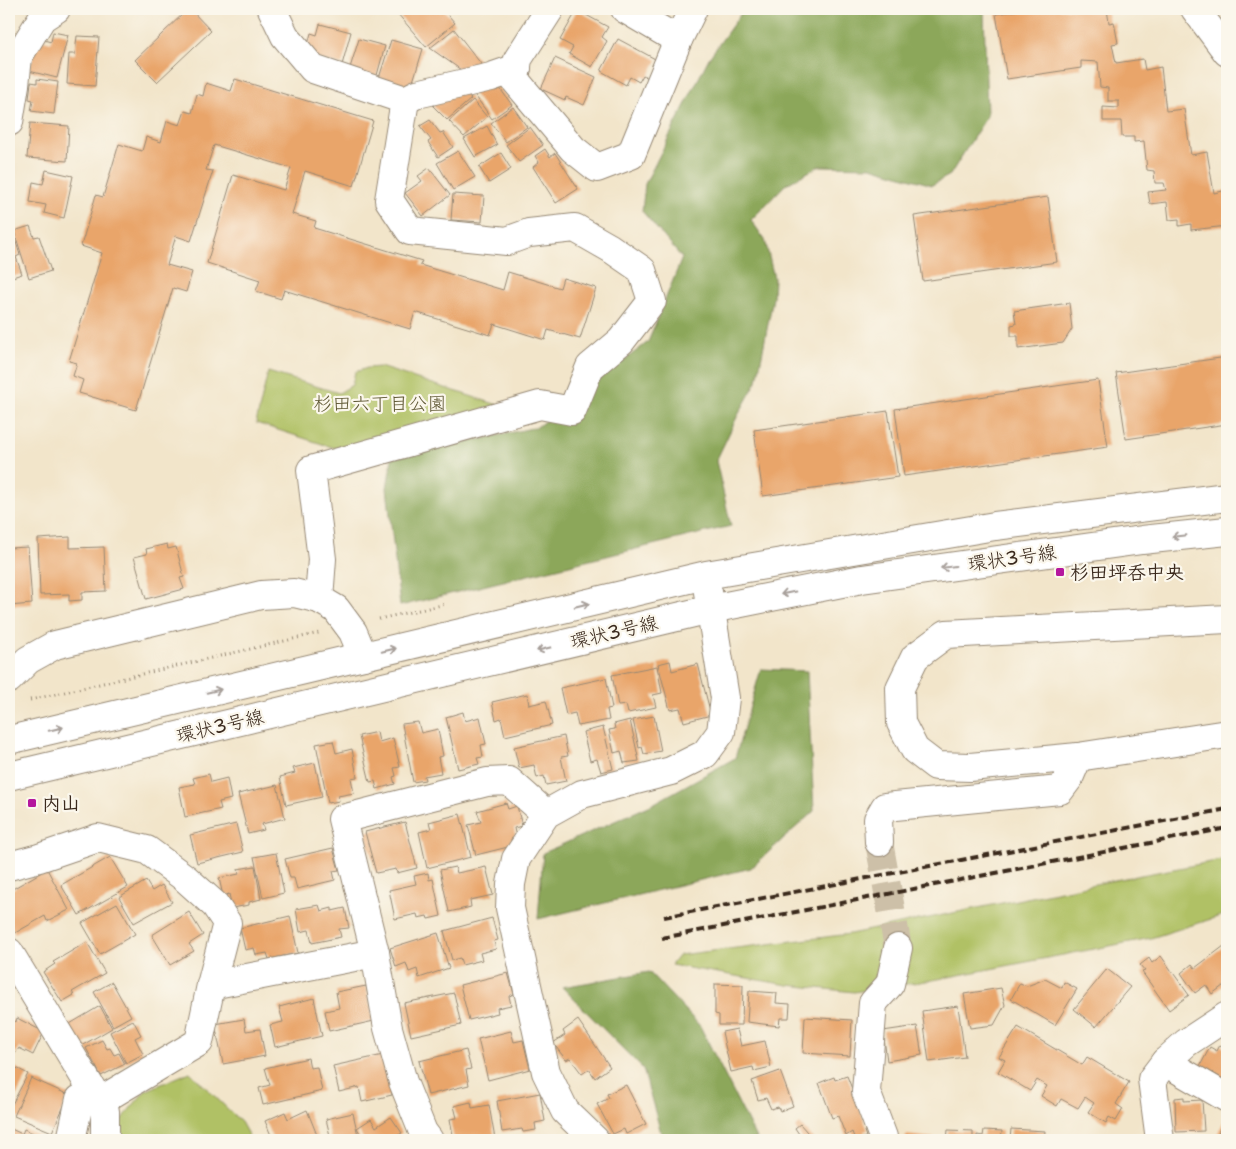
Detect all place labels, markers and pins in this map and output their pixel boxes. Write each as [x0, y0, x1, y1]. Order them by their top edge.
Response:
place label: 杉田坪呑中央 [1070, 560, 1184, 585]
marker: 杉田坪呑中央 [1054, 566, 1066, 578]
place label: 内山 [42, 791, 80, 816]
marker: 内山 [26, 797, 38, 809]

